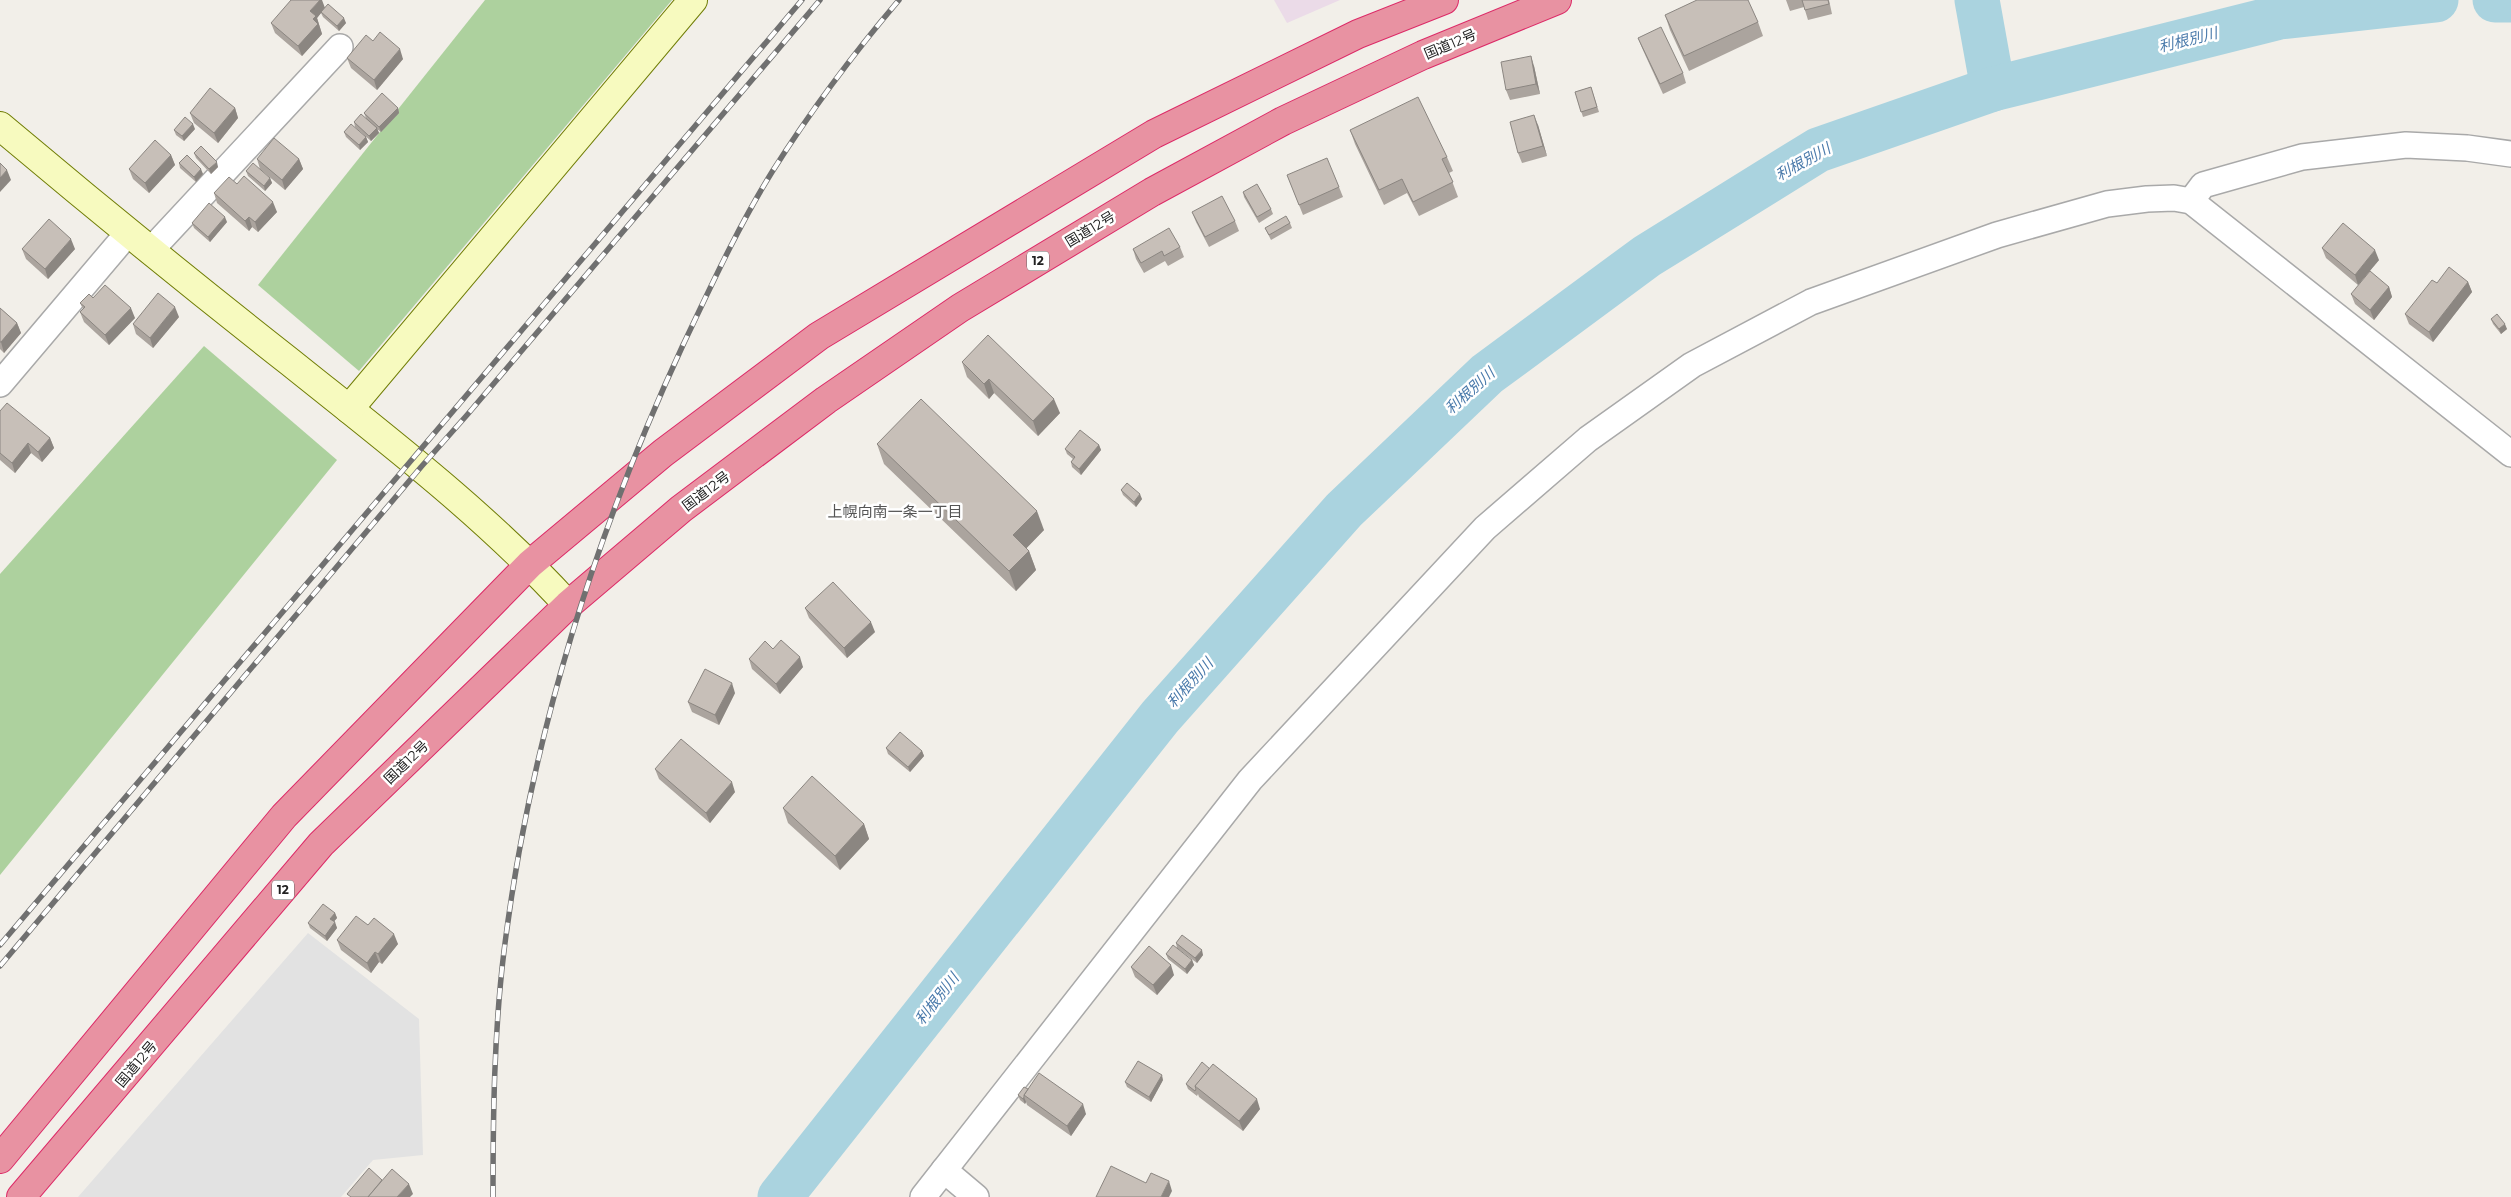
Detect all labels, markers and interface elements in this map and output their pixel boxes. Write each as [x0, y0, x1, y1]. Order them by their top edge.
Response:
water label: 利根別川 [2156, 23, 2221, 56]
street label: 国道12号 [1421, 25, 1479, 63]
water label: 利根別川 [1772, 138, 1835, 184]
street label: 国道12号 [1062, 207, 1118, 251]
road number: 12 [1027, 252, 1049, 270]
water label: 利根別川 [1441, 362, 1500, 418]
street label: 国道12号 [679, 467, 733, 515]
district label: 上幌向南一条一丁目 [827, 502, 963, 521]
water label: 利根別川 [1162, 653, 1218, 711]
street label: 国道12号 [380, 736, 432, 788]
road number: 12 [272, 880, 294, 900]
water label: 利根別川 [911, 968, 964, 1028]
street label: 国道12号 [111, 1037, 161, 1091]

